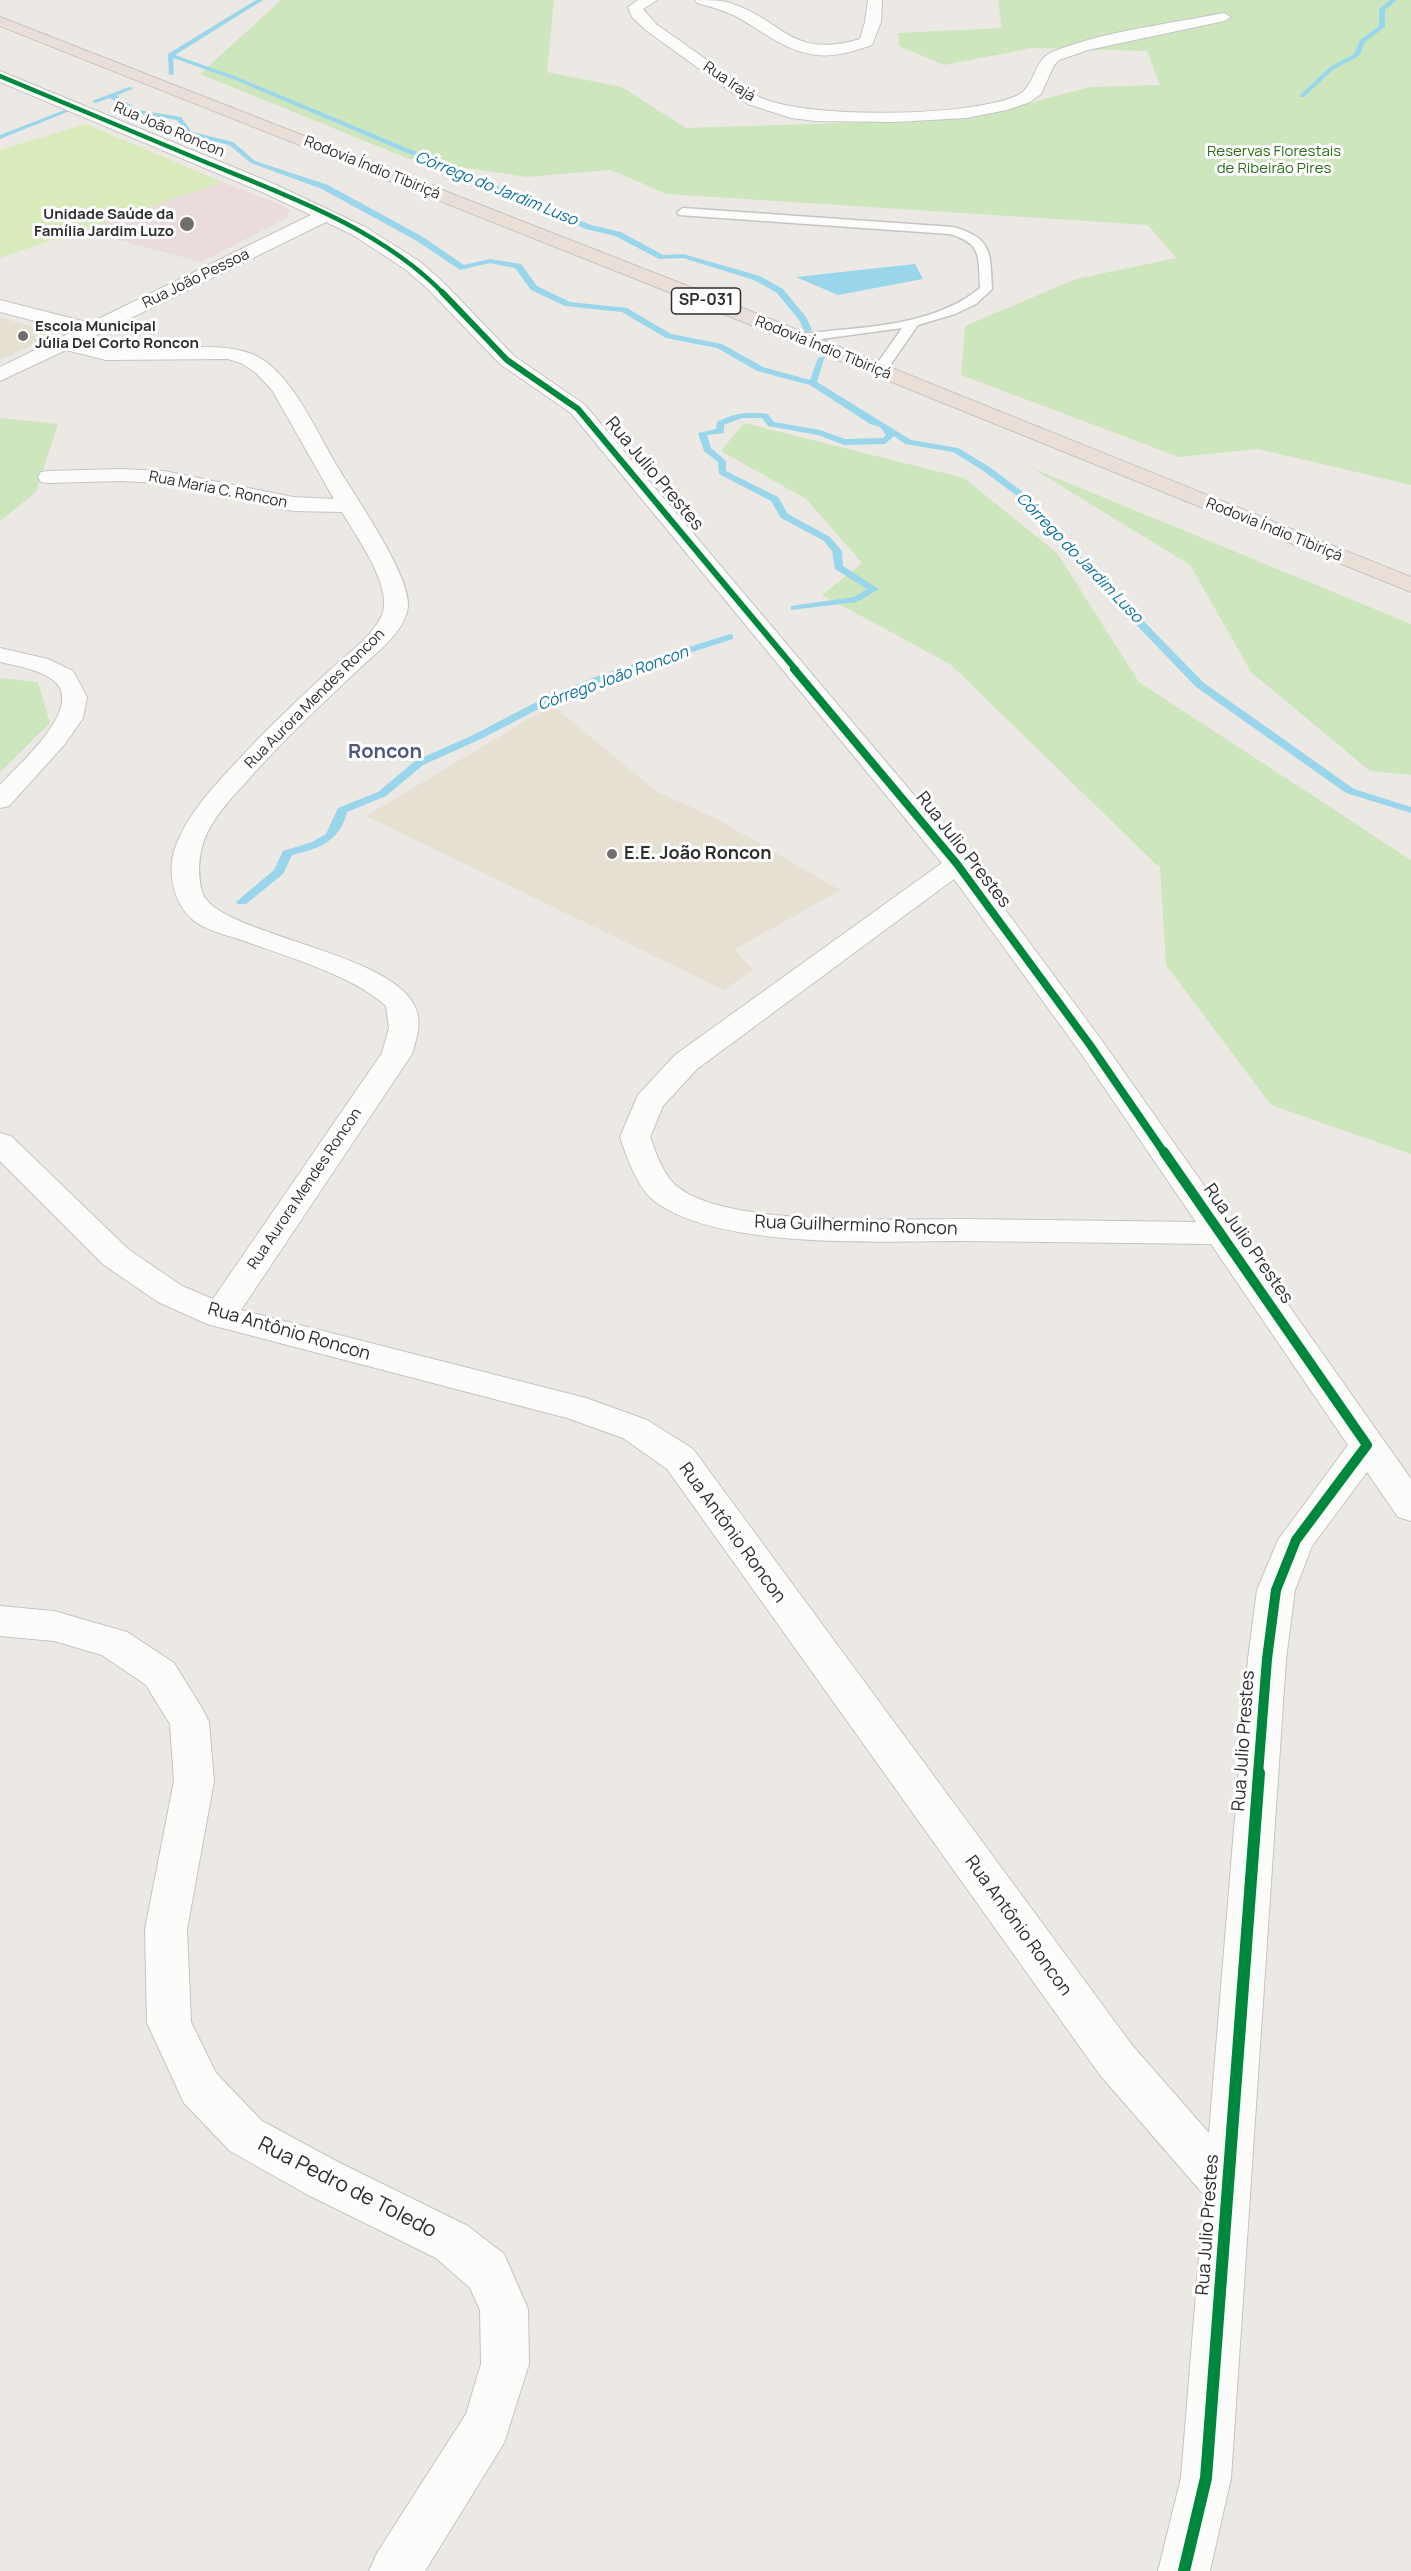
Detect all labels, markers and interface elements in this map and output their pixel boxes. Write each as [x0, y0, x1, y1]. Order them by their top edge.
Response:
street label: Rua Irajá [700, 58, 758, 106]
street label: Rua João Roncon [111, 99, 227, 161]
street label: Rodovia Índio Tibiriçá [301, 132, 443, 204]
park label: Reservas Florestais de Ribeirão Pires [1207, 143, 1341, 178]
water label: Córrego do Jardim Luso [412, 148, 580, 230]
place label: Unidade Saúde da Família Jardim Luzo [34, 206, 174, 241]
marker: Unidade Saúde da Família Jardim Luzo [178, 215, 196, 233]
street label: Rua João Pessoa [140, 245, 252, 313]
road number: SP-031 [672, 288, 740, 314]
street label: Rodovia Índio Tibiriçá [752, 312, 894, 384]
place label: Escola Municipal Júlia Del Corto Roncon [35, 318, 199, 353]
marker: Escola Municipal Júlia Del Corto Roncon [16, 329, 30, 343]
street label: Rua Julio Prestes [600, 413, 708, 535]
street label: Rua Maria C. Roncon [147, 468, 289, 512]
water label: Córrego do Jardim Luso [1012, 489, 1146, 627]
street label: Rodovia Índio Tibiriçá [1203, 494, 1345, 566]
street label: Rua Aurora Mendes Roncon [241, 625, 389, 773]
water label: Córrego João Roncon [535, 643, 691, 715]
district label: Roncon [348, 740, 422, 764]
street label: Rua Julio Prestes [911, 788, 1015, 912]
place label: E.E. João Roncon [624, 843, 771, 865]
marker: E.E. João Roncon [605, 847, 619, 861]
street label: Rua Aurora Mendes Roncon [244, 1105, 366, 1273]
street label: Rua Julio Prestes [1199, 1180, 1297, 1308]
street label: Rua Guilhermino Roncon [754, 1212, 958, 1240]
street label: Rua Antônio Roncon [205, 1298, 373, 1366]
street label: Rua Antônio Roncon [674, 1459, 790, 1607]
street label: Rua Julio Prestes [1228, 1670, 1260, 1812]
street label: Rua Antônio Roncon [960, 1852, 1076, 2000]
street label: Rua Pedro de Toledo [253, 2132, 441, 2244]
street label: Rua Julio Prestes [1192, 2154, 1224, 2296]

